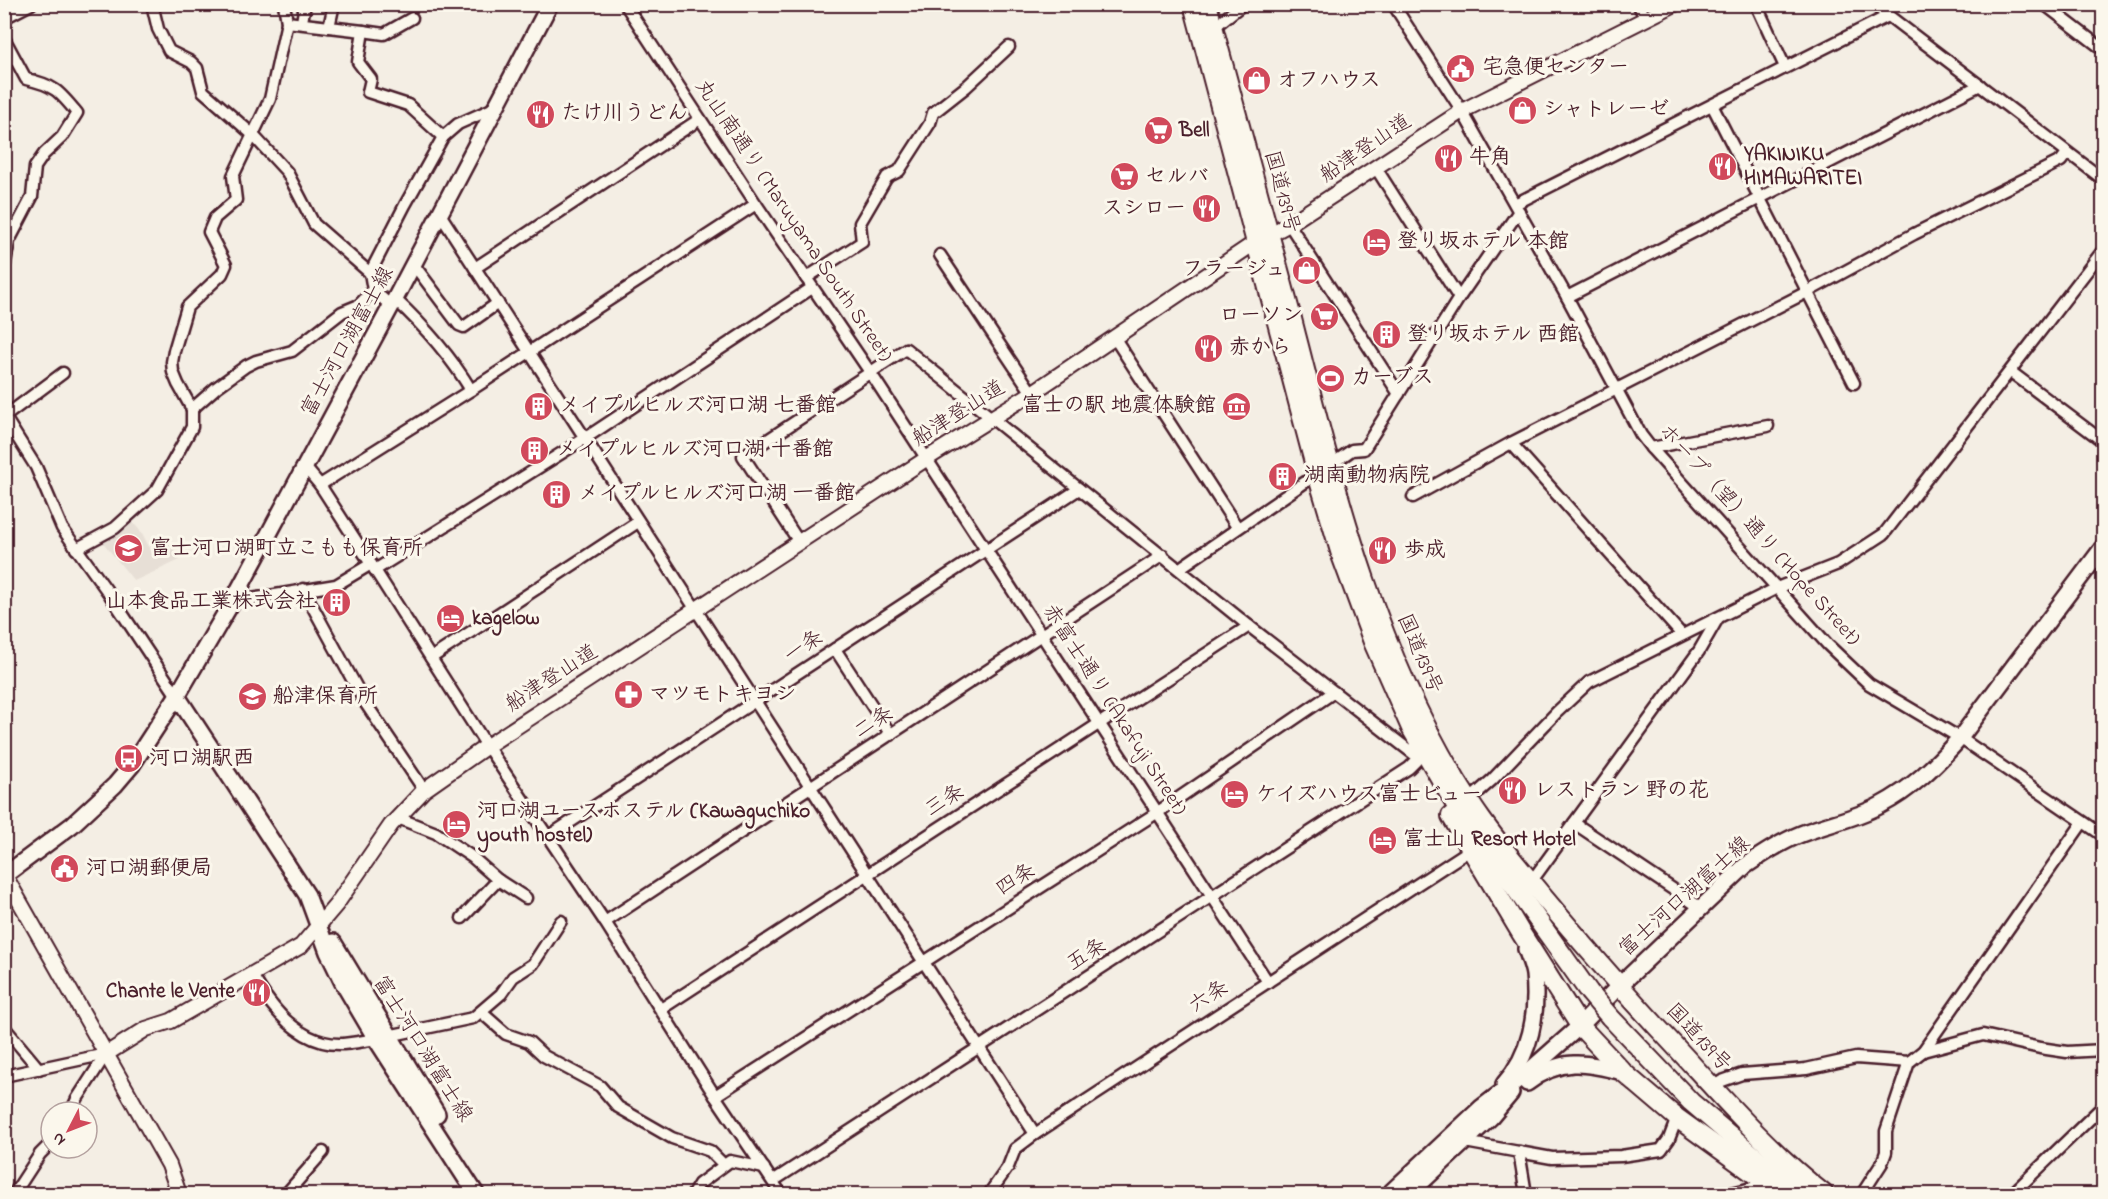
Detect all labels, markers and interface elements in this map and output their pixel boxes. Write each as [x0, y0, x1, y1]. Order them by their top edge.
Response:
public building icon: 宅急便センター [1445, 52, 1477, 84]
place label: 宅急便センター [1482, 53, 1629, 83]
shop icon: オフハウス [1240, 65, 1272, 97]
place label: オフハウス [1277, 66, 1381, 96]
street label: 丸山南通り (Maruyama South Street) [685, 74, 899, 369]
shop icon: シャトレーゼ [1506, 94, 1538, 126]
place label: シャトレーゼ [1543, 95, 1669, 125]
restaurant icon: たけ川うどん [524, 98, 556, 130]
place label: たけ川うどん [561, 99, 688, 129]
street label: 船津登山道 [1314, 107, 1418, 191]
supermarket icon: Bell [1142, 115, 1174, 147]
place label: Bell [1178, 116, 1210, 146]
place label: YAKINIKU HIMAWARITEI [1743, 140, 1862, 194]
restaurant icon: 牛角 [1432, 142, 1464, 174]
place label: 牛角 [1469, 143, 1511, 173]
street label: 国道139号 [1256, 147, 1306, 237]
restaurant icon: YAKINIKU HIMAWARITEI [1707, 151, 1739, 183]
supermarket icon: セルバ [1108, 161, 1140, 193]
place label: セルバ [1145, 162, 1209, 192]
restaurant icon: スシロー [1191, 193, 1223, 225]
place label: スシロー [1102, 194, 1186, 224]
hotel icon: 登り坂ホテル 本館 [1360, 226, 1392, 258]
place label: 登り坂ホテル 本館 [1397, 227, 1569, 257]
shop icon: フラージュ [1291, 254, 1323, 286]
place label: フラージュ [1182, 255, 1286, 285]
street label: 富士河口湖富士線 [294, 261, 402, 423]
supermarket icon: ローソン [1308, 300, 1340, 332]
place label: ローソン [1219, 301, 1303, 331]
building icon: 登り坂ホテル 西館 [1370, 319, 1402, 351]
place label: 登り坂ホテル 西館 [1407, 320, 1579, 350]
restaurant icon: 赤から [1192, 332, 1224, 364]
place label: 赤から [1229, 333, 1292, 363]
sports icon: カーブス [1314, 362, 1346, 394]
place label: カーブス [1351, 363, 1434, 393]
street label: 船津登山道 [907, 373, 1011, 455]
building icon: メイプルヒルズ河口湖 七番館 [522, 390, 554, 422]
museum icon: 富士の駅 地震体験館 [1221, 390, 1253, 422]
place label: メイプルヒルズ河口湖 七番館 [559, 391, 836, 421]
place label: 富士の駅 地震体験館 [1022, 391, 1216, 421]
street label: ホープ（望）通り (Hope Street) [1651, 417, 1867, 653]
building icon: メイプルヒルズ河口湖 十番館 [519, 434, 551, 466]
place label: メイプルヒルズ河口湖 十番館 [556, 435, 833, 465]
building icon: 湖南動物病院 [1267, 460, 1299, 492]
place label: 湖南動物病院 [1304, 461, 1430, 491]
building icon: メイプルヒルズ河口湖 一番館 [541, 478, 573, 510]
place label: メイプルヒルズ河口湖 一番館 [578, 479, 855, 509]
school or university icon: 富士河口湖町立こもも保育所 [113, 533, 145, 565]
place label: 富士河口湖町立こもも保育所 [150, 534, 423, 564]
restaurant icon: 歩成 [1367, 535, 1399, 567]
place label: 歩成 [1404, 536, 1446, 566]
building icon: 山本食品工業株式会社 [321, 586, 353, 618]
place label: 山本食品工業株式会社 [106, 587, 316, 617]
street label: 赤富士通り (Akafuji Street) [1034, 598, 1194, 822]
hotel icon: kagelow [435, 603, 467, 635]
place label: kagelow [472, 604, 540, 636]
street label: 国道139号 [1389, 609, 1449, 699]
street label: 一条 [778, 623, 830, 671]
street label: 船津登山道 [500, 638, 604, 720]
pharmacy icon: マツモトキヨシ [612, 679, 644, 711]
place label: マツモトキヨシ [649, 680, 796, 710]
school or university icon: 船津保育所 [236, 681, 268, 713]
place label: 船津保育所 [273, 682, 378, 712]
street label: 二条 [848, 699, 900, 747]
bus stop icon: 河口湖駅西 [112, 743, 144, 775]
place label: 河口湖駅西 [149, 744, 254, 774]
restaurant icon: レストラン 野の花 [1497, 775, 1529, 807]
place label: レストラン 野の花 [1534, 776, 1709, 806]
street label: 三条 [919, 777, 971, 825]
hotel icon: ケイズハウス富士ビュー [1219, 779, 1251, 811]
place label: ケイズハウス富士ビュー [1256, 780, 1482, 810]
place label: 河口湖ユースホステル (Kawaguchiko youth hostel) [477, 797, 810, 853]
hotel icon: 河口湖ユースホステル (Kawaguchiko youth hostel) [440, 808, 472, 840]
hotel icon: 富士山 Resort Hotel [1366, 824, 1398, 856]
place label: 富士山 Resort Hotel [1403, 825, 1576, 855]
street label: 富士河口湖富士線 [1613, 830, 1757, 964]
public building icon: 河口湖郵便局 [49, 853, 81, 885]
place label: 河口湖郵便局 [86, 854, 212, 884]
street label: 四条 [990, 856, 1042, 904]
street label: 五条 [1061, 931, 1113, 979]
street label: 富士河口湖富士線 [365, 970, 479, 1128]
street label: 六条 [1183, 973, 1235, 1021]
restaurant icon: Chante le Vente [240, 976, 272, 1008]
place label: Chante le Vente [106, 977, 236, 1007]
street label: 国道139号 [1658, 997, 1738, 1079]
north arrow [39, 1100, 99, 1160]
text: N [47, 1127, 72, 1151]

